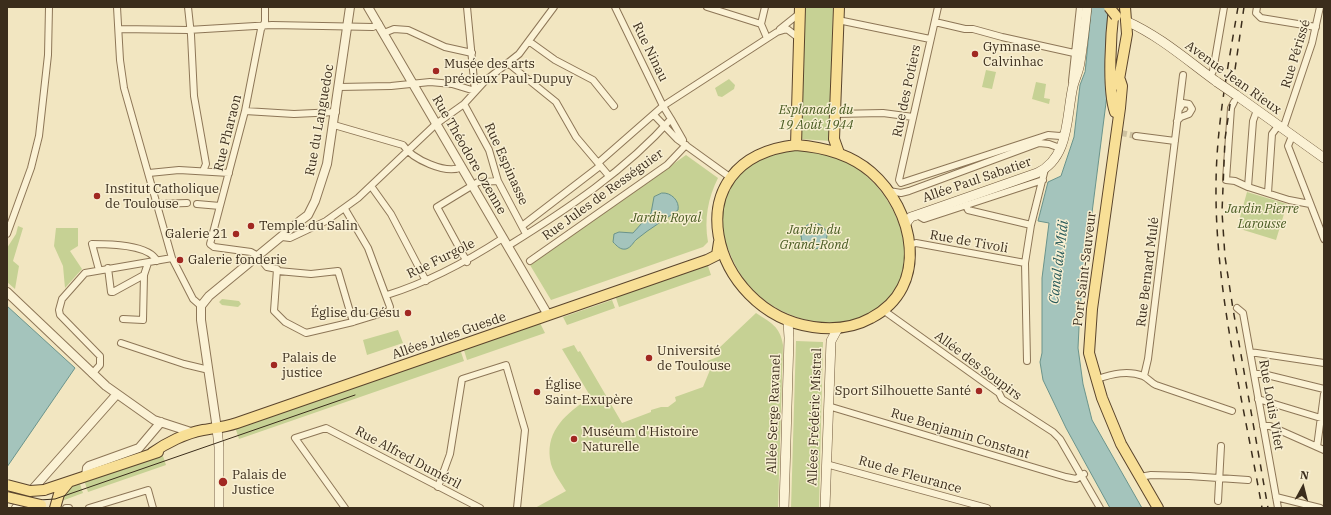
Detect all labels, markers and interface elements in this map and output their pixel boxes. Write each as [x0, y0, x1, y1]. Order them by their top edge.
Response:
street label: Rue Périssé [1278, 18, 1314, 90]
street label: Rue Ninau [629, 20, 671, 84]
street label: Avenue Jean Rieux [1182, 38, 1284, 118]
place label: Gymnase Calvinhac [983, 39, 1044, 70]
street label: Rue des Potiers [890, 43, 924, 139]
marker: Gymnase Calvinhac [970, 49, 980, 59]
place label: Musée des arts précieux Paul-Dupuy [444, 56, 573, 87]
street label: Rue du Languedoc [302, 63, 338, 177]
marker: Musée des arts précieux Paul-Dupuy [431, 66, 441, 76]
street label: Rue Pharaon [211, 93, 245, 173]
street label: Rue Théodore Ozenne [428, 93, 510, 217]
park label: Esplanade du 19 Août 1944 [779, 102, 853, 133]
street label: Rue Espinasse [481, 120, 531, 208]
street label: Rue Jules de Rességuier [539, 146, 667, 244]
street label: Allée Paul Sabatier [920, 154, 1034, 206]
place label: Institut Catholique de Toulouse [105, 181, 219, 212]
marker: Institut Catholique de Toulouse [92, 191, 102, 201]
park label: Jardin Pierre Larousse [1225, 201, 1299, 232]
park label: Jardin Royal [631, 210, 701, 226]
street label: Port Saint-Sauveur [1070, 211, 1100, 327]
street label: Rue Bernard Mulé [1134, 216, 1162, 328]
place label: Temple du Salin [259, 218, 358, 234]
water label: Canal du Midi [1046, 219, 1072, 305]
marker: Temple du Salin [246, 221, 256, 231]
park label: Jardin du Grand-Rond [779, 222, 849, 253]
place label: Galerie 21 [165, 226, 228, 242]
street label: Rue de Tivoli [929, 227, 1009, 257]
marker: Galerie 21 [231, 229, 241, 239]
street label: Rue Furgole [405, 236, 477, 282]
place label: Galerie fonderie [188, 252, 287, 268]
marker: Galerie fonderie [175, 255, 185, 265]
place label: Église du Gésu [311, 305, 400, 321]
marker: Église du Gésu [403, 308, 413, 318]
street label: Allées Jules Guesde [390, 309, 508, 363]
street label: Allée des Soupirs [931, 328, 1025, 404]
place label: Université de Toulouse [657, 343, 731, 374]
street label: Allées Frédéric Mistral [805, 348, 825, 486]
place label: Palais de justice [282, 350, 336, 381]
marker: Université de Toulouse [644, 353, 654, 363]
street label: Allée Serge Ravanel [764, 354, 784, 474]
street label: Rue Louis Vitet [1255, 358, 1287, 452]
marker: Palais de justice [269, 360, 279, 370]
place label: Église Saint-Exupère [545, 377, 633, 408]
place label: Sport Silhouette Santé [835, 383, 971, 399]
marker: Sport Silhouette Santé [974, 386, 984, 396]
marker: Église Saint-Exupère [532, 387, 542, 397]
street label: Rue Benjamin Constant [889, 405, 1031, 463]
street label: Rue Alfred Duméril [352, 423, 464, 493]
place label: Muséum d'Histoire Naturelle [582, 424, 699, 455]
marker: Muséum d'Histoire Naturelle [569, 434, 579, 444]
street label: Rue de Fleurance [857, 453, 963, 497]
place label: Palais de Justice [232, 467, 286, 498]
north arrow [1283, 467, 1323, 507]
text: N [1299, 468, 1310, 483]
marker: Palais de Justice [217, 476, 229, 488]

